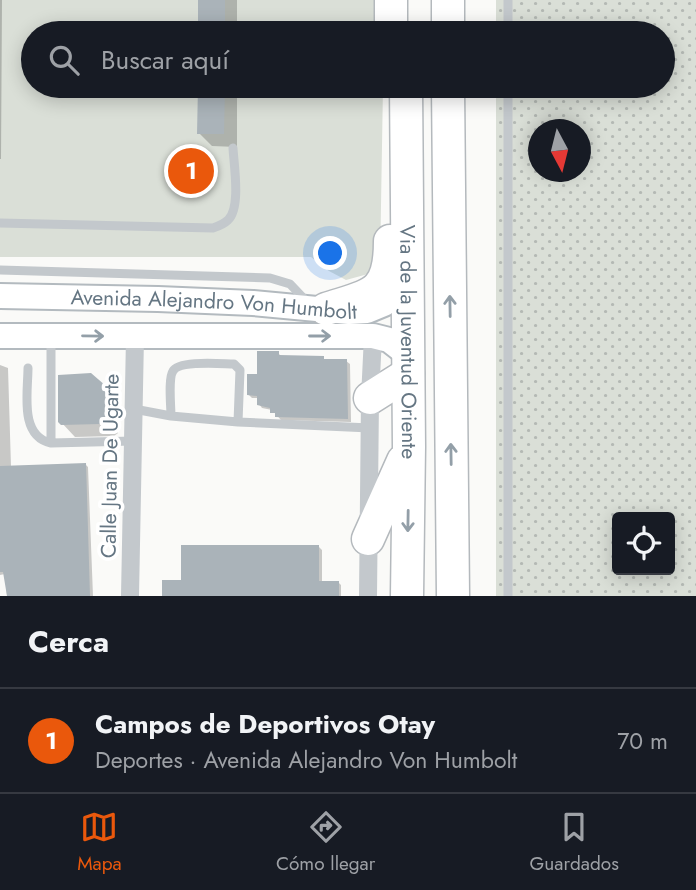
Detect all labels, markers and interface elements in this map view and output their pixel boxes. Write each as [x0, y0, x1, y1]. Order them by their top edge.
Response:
search box [21, 21, 675, 98]
icon: search [45, 41, 83, 79]
text: Buscar aquí [101, 41, 229, 79]
north arrow [528, 119, 591, 182]
pin: 1 [168, 145, 214, 197]
street label: Via de la Juventud Oriente [392, 225, 424, 460]
your location [313, 236, 347, 270]
street label: Avenida Alejandro Von Humbolt [70, 282, 358, 327]
one-way arrow [443, 295, 457, 318]
one-way arrow [81, 329, 104, 343]
one-way arrow [308, 329, 331, 343]
street label: Calle Juan De Ugarte [93, 373, 127, 558]
one-way arrow [444, 443, 458, 466]
one-way arrow [401, 510, 415, 533]
map controls [612, 512, 675, 575]
button: locate [612, 512, 675, 575]
text: Cerca [28, 620, 109, 663]
text: Campos de Deportivos Otay [95, 705, 435, 743]
text: 1 [45, 724, 57, 758]
text: 70 m [617, 724, 668, 758]
text: Deportes · Avenida Alejandro Von Humbolt [95, 743, 517, 777]
tab: Mapa [77, 808, 122, 877]
tab: Cómo llegar [276, 808, 375, 877]
tab: Guardados [530, 808, 619, 877]

